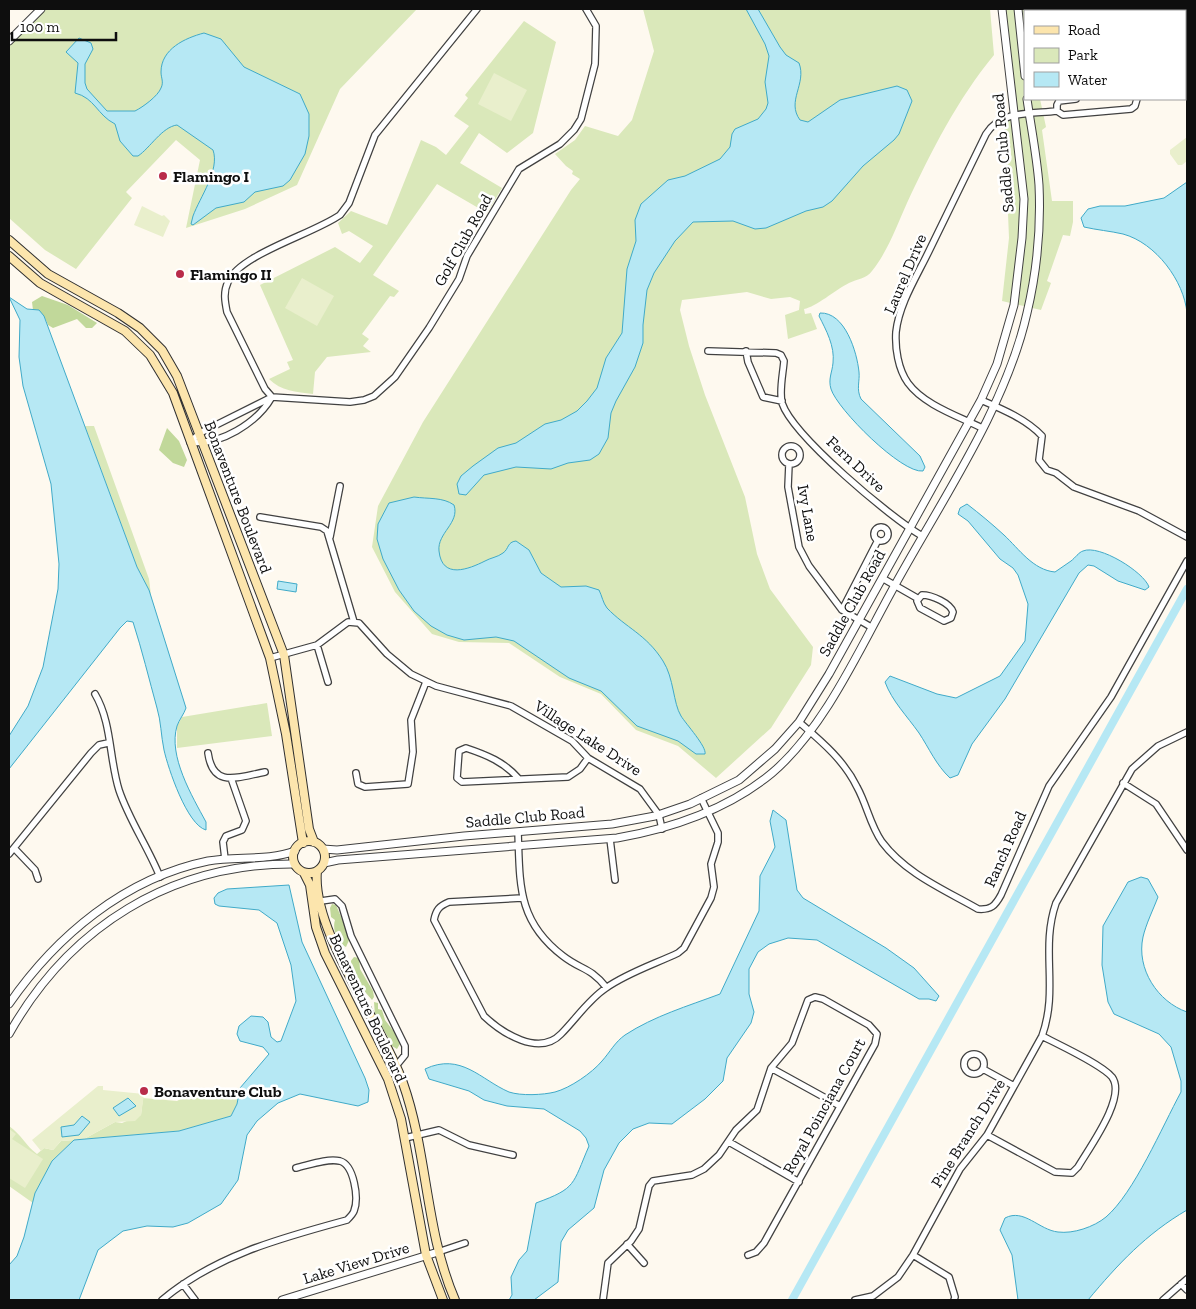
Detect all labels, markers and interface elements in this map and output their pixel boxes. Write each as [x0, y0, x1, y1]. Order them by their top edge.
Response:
scale bar [12, 10, 116, 42]
legend [1024, 10, 1186, 100]
text: 100 m [20, 18, 59, 36]
text: Road [1068, 21, 1101, 39]
text: Park [1068, 46, 1098, 64]
text: Water [1068, 71, 1108, 89]
street label: Saddle Club Road [988, 93, 1018, 213]
place label: Flamingo I [173, 167, 249, 186]
marker: Flamingo I [157, 170, 169, 182]
street label: Golf Club Road [430, 190, 496, 289]
street label: Laurel Drive [880, 231, 930, 317]
place label: Flamingo II [190, 265, 272, 284]
marker: Flamingo II [174, 268, 186, 280]
street label: Bonaventure Boulevard [200, 418, 276, 576]
street label: Fern Drive [823, 432, 889, 496]
street label: Ivy Lane [794, 483, 822, 543]
street label: Saddle Club Road [815, 546, 889, 660]
street label: Village Lake Drive [530, 696, 645, 780]
street label: Saddle Club Road [465, 802, 585, 832]
street label: Ranch Road [980, 808, 1030, 890]
street label: Bonaventure Boulevard [325, 931, 411, 1085]
street label: Royal Poinciana Court [779, 1035, 869, 1177]
street label: Pine Branch Drive [927, 1075, 1009, 1191]
place label: Bonaventure Club [154, 1082, 282, 1101]
marker: Bonaventure Club [138, 1085, 150, 1097]
street label: Lake View Drive [301, 1238, 411, 1288]

